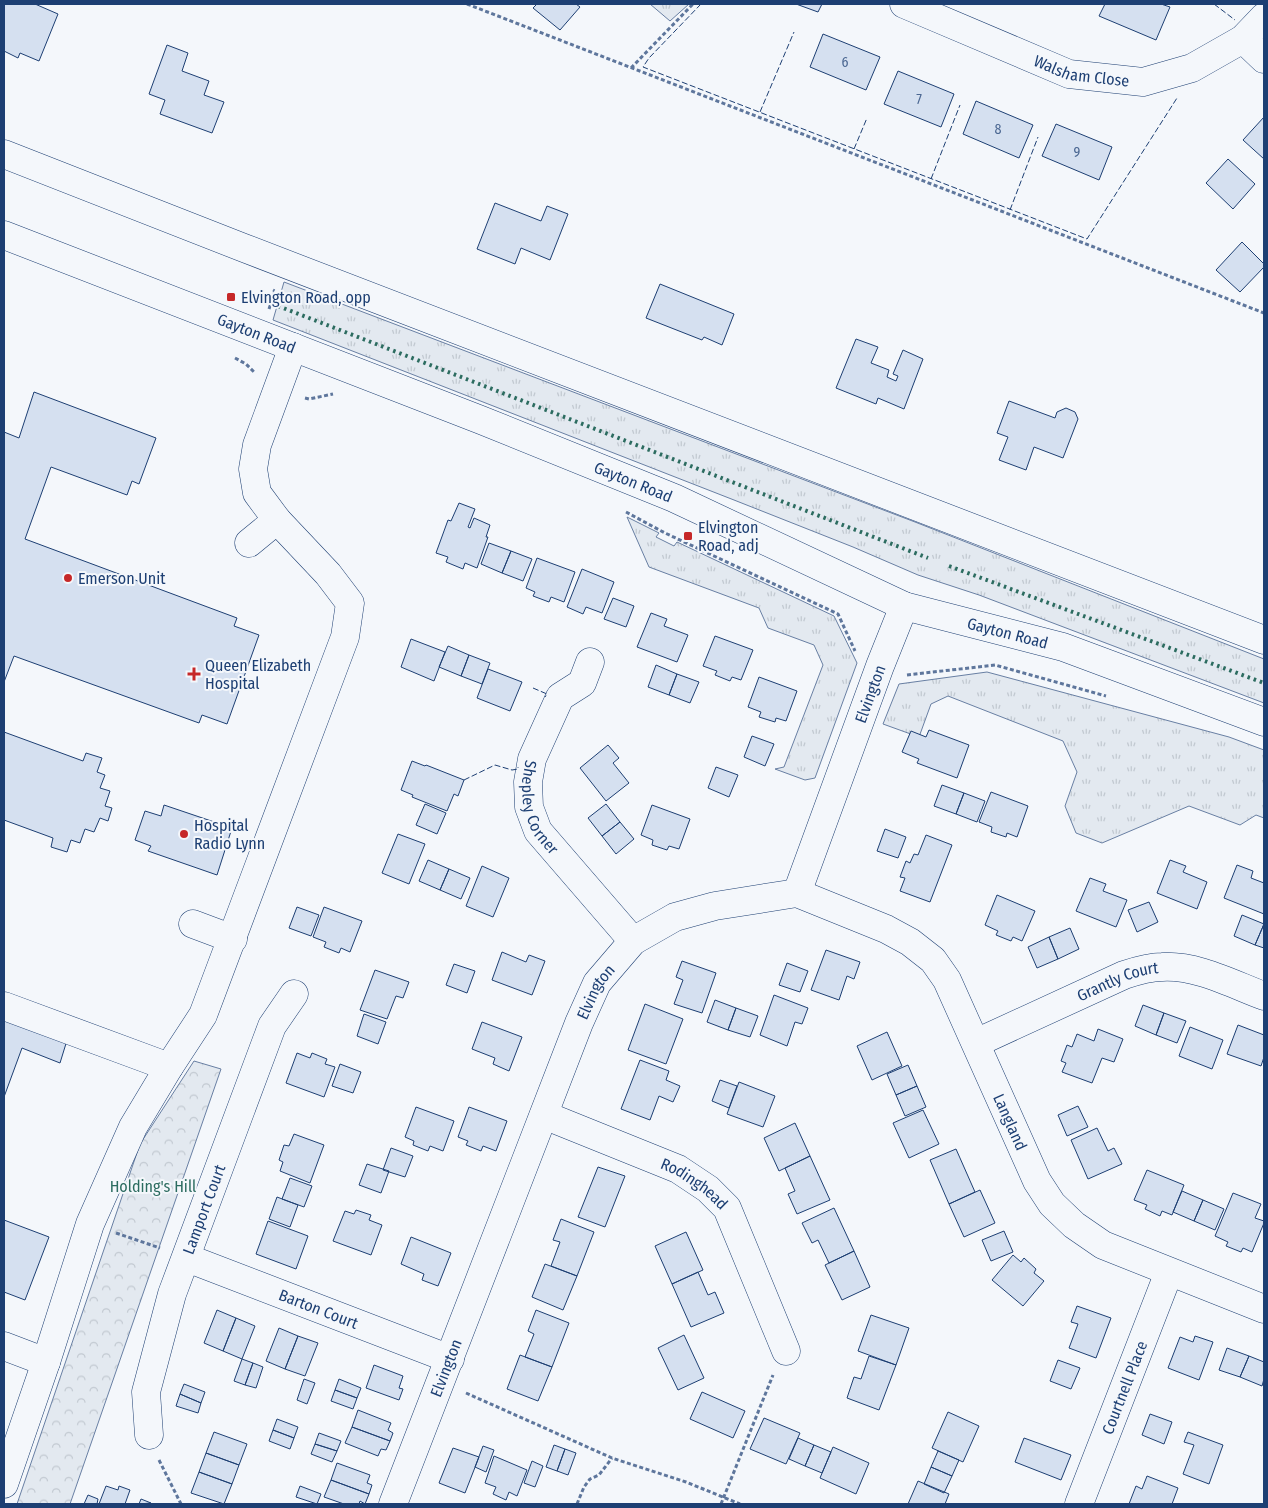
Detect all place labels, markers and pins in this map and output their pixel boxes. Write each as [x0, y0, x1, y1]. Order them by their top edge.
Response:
place label: Elvington Road, opp [241, 288, 371, 307]
marker: Elvington Road, opp [225, 291, 237, 303]
place label: Elvington Road, adj [698, 518, 759, 555]
marker: Elvington Road, adj [682, 530, 694, 542]
place label: Emerson Unit [78, 569, 166, 588]
marker: Emerson Unit [62, 572, 74, 584]
place label: Queen Elizabeth Hospital [205, 656, 311, 693]
marker: Queen Elizabeth Hospital [187, 667, 201, 681]
place label: Hospital Radio Lynn [194, 816, 265, 853]
marker: Hospital Radio Lynn [178, 828, 190, 840]

